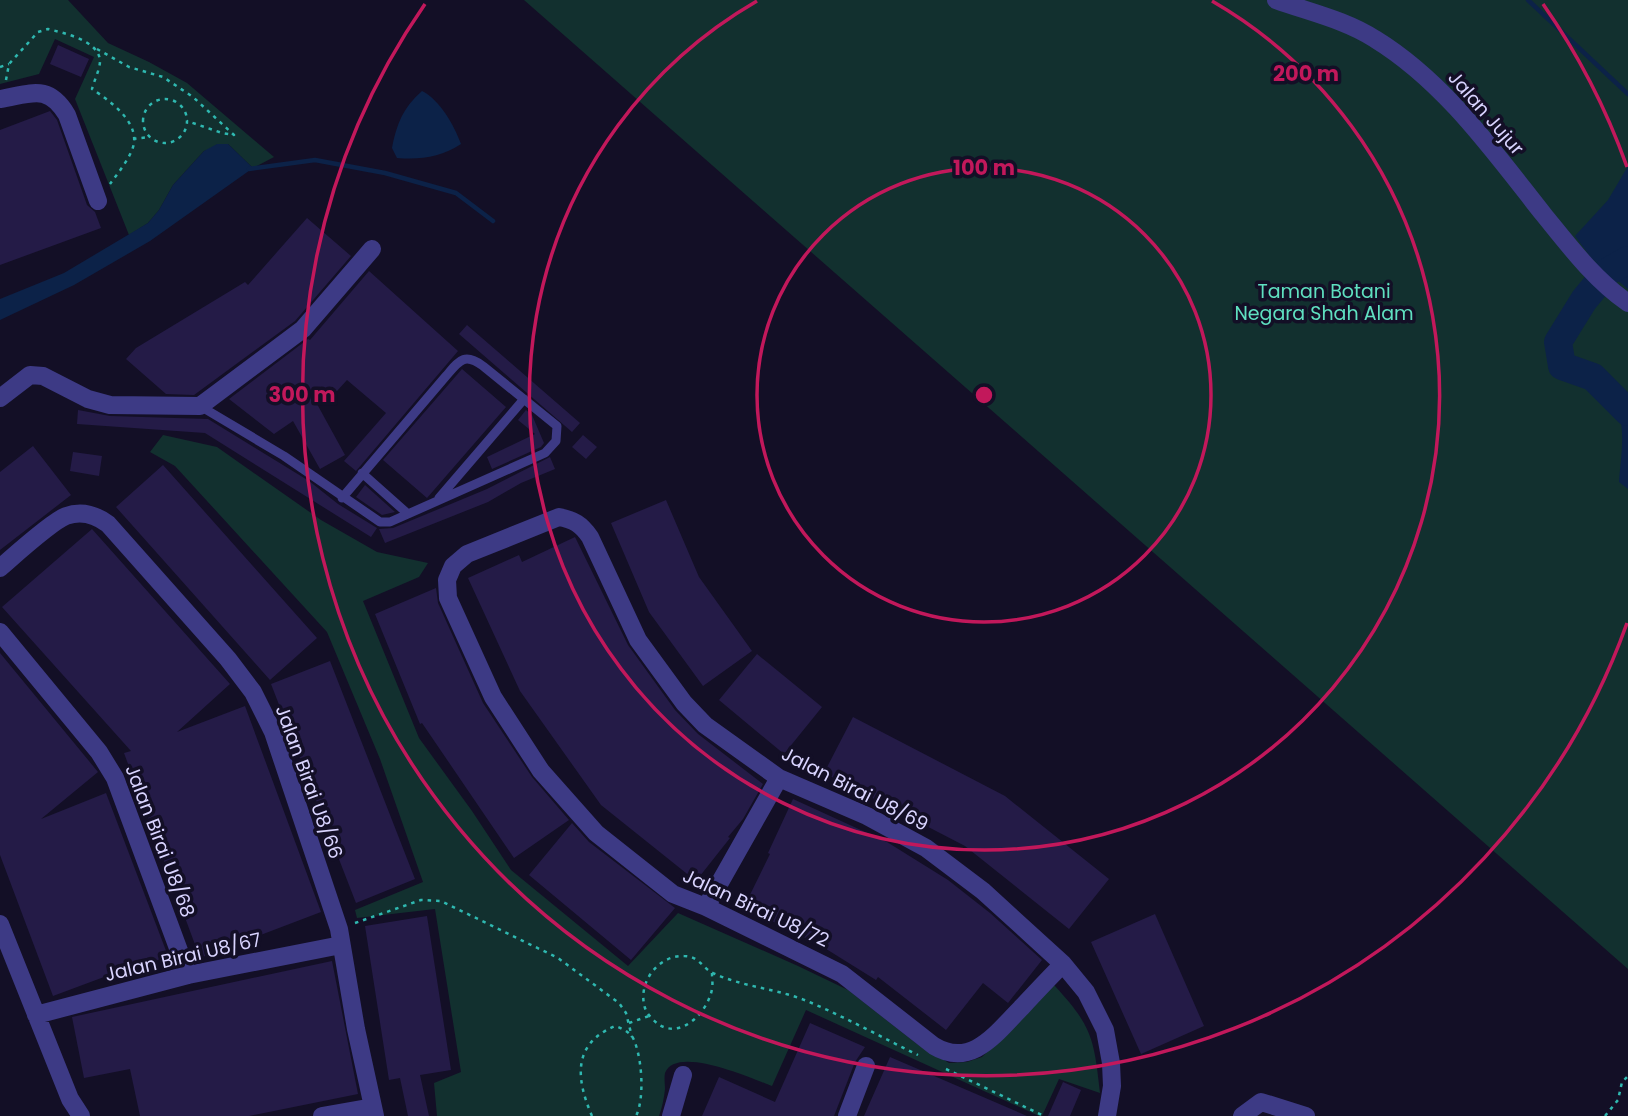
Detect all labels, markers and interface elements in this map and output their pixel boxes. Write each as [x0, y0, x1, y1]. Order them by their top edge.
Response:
text: 200 m [1273, 59, 1339, 88]
street label: Jalan Jujur [1442, 65, 1530, 161]
text: 100 m [953, 153, 1015, 182]
park label: Taman Botani Negara Shah Alam [1234, 278, 1414, 327]
text: 300 m [269, 380, 335, 409]
centre of rings [972, 383, 996, 407]
street label: Jalan Birai U8/66 [269, 701, 349, 863]
street label: Jalan Birai U8/69 [777, 740, 933, 838]
street label: Jalan Birai U8/68 [118, 761, 202, 921]
street label: Jalan Birai U8/72 [678, 862, 834, 954]
street label: Jalan Birai U8/67 [102, 926, 264, 988]

